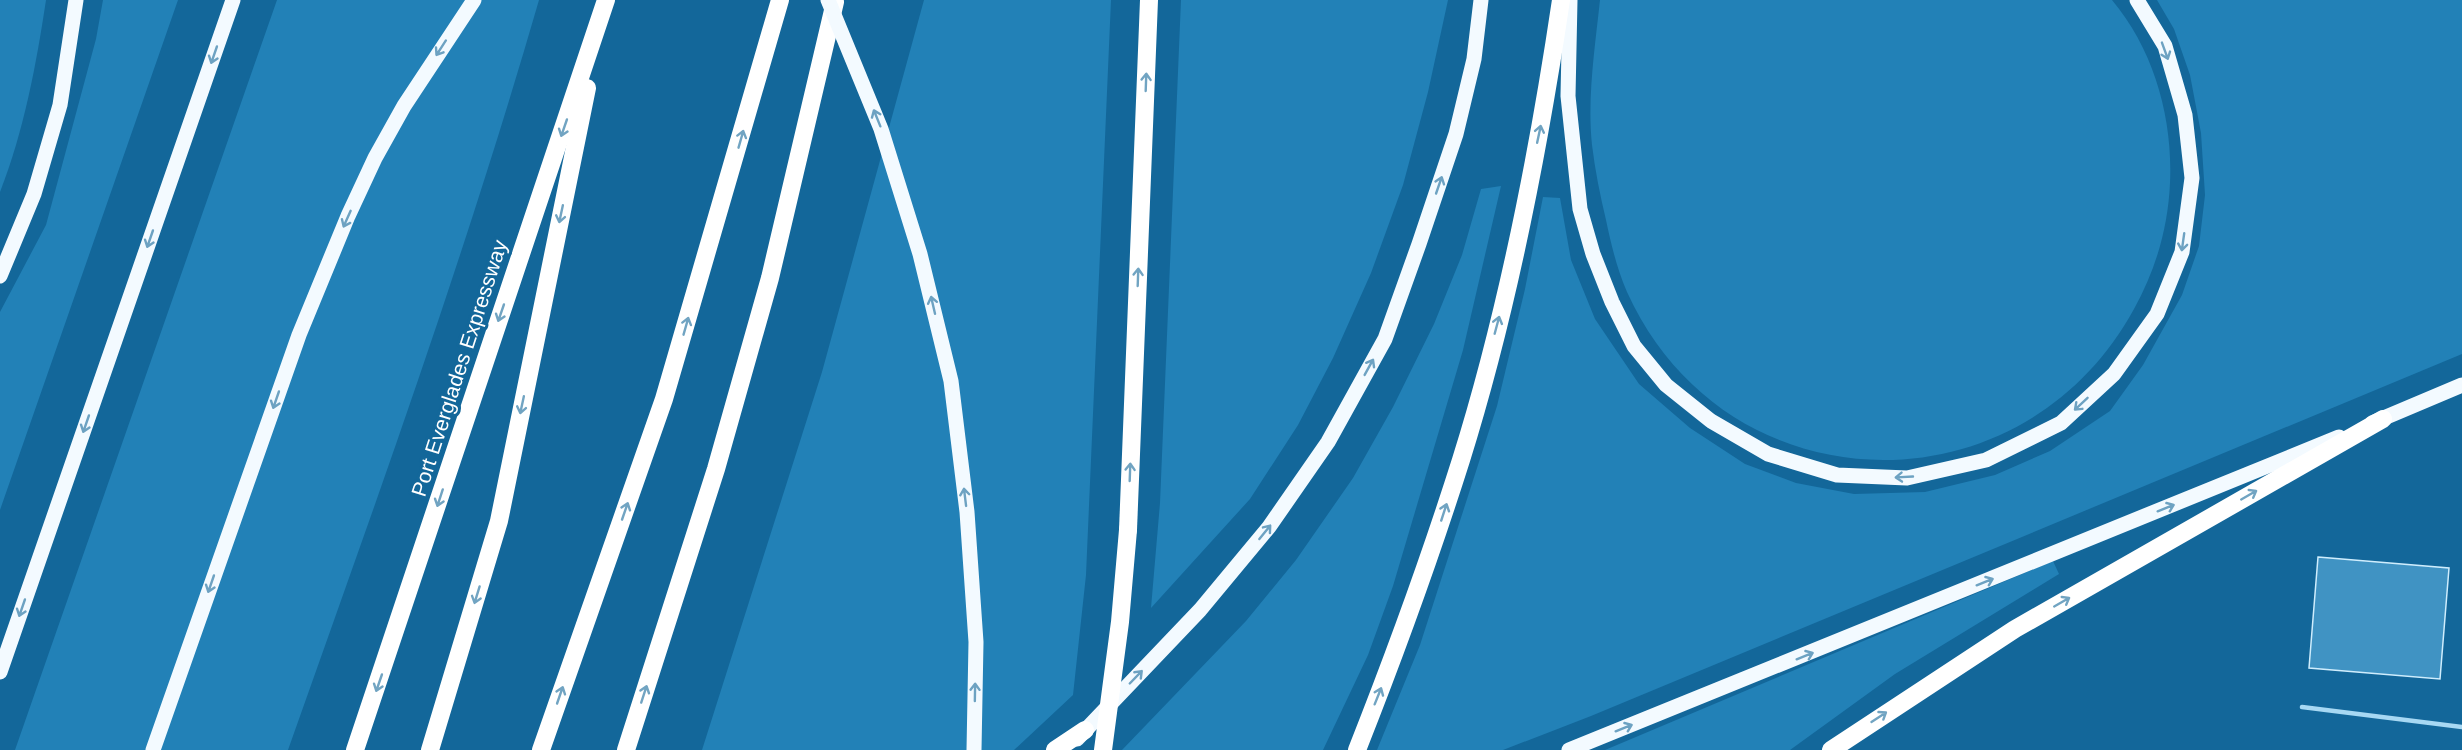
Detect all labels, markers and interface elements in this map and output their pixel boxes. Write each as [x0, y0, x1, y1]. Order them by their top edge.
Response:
one-way arrow [434, 40, 447, 57]
one-way arrow [2161, 41, 2172, 60]
one-way arrow [208, 45, 219, 64]
one-way arrow [1140, 72, 1151, 92]
one-way arrow [871, 110, 882, 128]
one-way arrow [557, 118, 568, 137]
one-way arrow [1534, 125, 1546, 144]
one-way arrow [736, 130, 747, 149]
one-way arrow [1434, 176, 1445, 195]
one-way arrow [555, 204, 567, 223]
one-way arrow [341, 209, 352, 228]
one-way arrow [144, 230, 155, 248]
one-way arrow [2177, 232, 2188, 251]
street label: Port Everglades Expressway [407, 236, 512, 499]
one-way arrow [1132, 267, 1143, 287]
one-way arrow [926, 296, 938, 315]
one-way arrow [495, 303, 506, 322]
one-way arrow [1492, 315, 1504, 334]
one-way arrow [681, 317, 692, 336]
one-way arrow [1363, 359, 1375, 376]
one-way arrow [269, 391, 280, 409]
one-way arrow [516, 395, 527, 414]
one-way arrow [2074, 397, 2089, 411]
one-way arrow [80, 414, 91, 433]
one-way arrow [1124, 462, 1136, 482]
one-way arrow [1895, 472, 1915, 483]
one-way arrow [433, 488, 444, 507]
one-way arrow [959, 488, 970, 507]
one-way arrow [2240, 489, 2258, 500]
one-way arrow [620, 502, 631, 521]
one-way arrow [2156, 502, 2174, 513]
one-way arrow [1439, 503, 1450, 522]
one-way arrow [1259, 524, 1272, 540]
one-way arrow [205, 575, 216, 593]
one-way arrow [1975, 576, 1994, 587]
one-way arrow [471, 585, 482, 604]
one-way arrow [2053, 596, 2070, 608]
one-way arrow [16, 598, 27, 617]
one-way arrow [1795, 650, 1813, 661]
one-way arrow [1129, 670, 1143, 685]
one-way arrow [372, 673, 383, 692]
one-way arrow [969, 682, 981, 702]
one-way arrow [639, 685, 650, 704]
one-way arrow [556, 686, 567, 705]
one-way arrow [1373, 687, 1384, 705]
one-way arrow [1870, 711, 1887, 723]
one-way arrow [1614, 722, 1632, 733]

